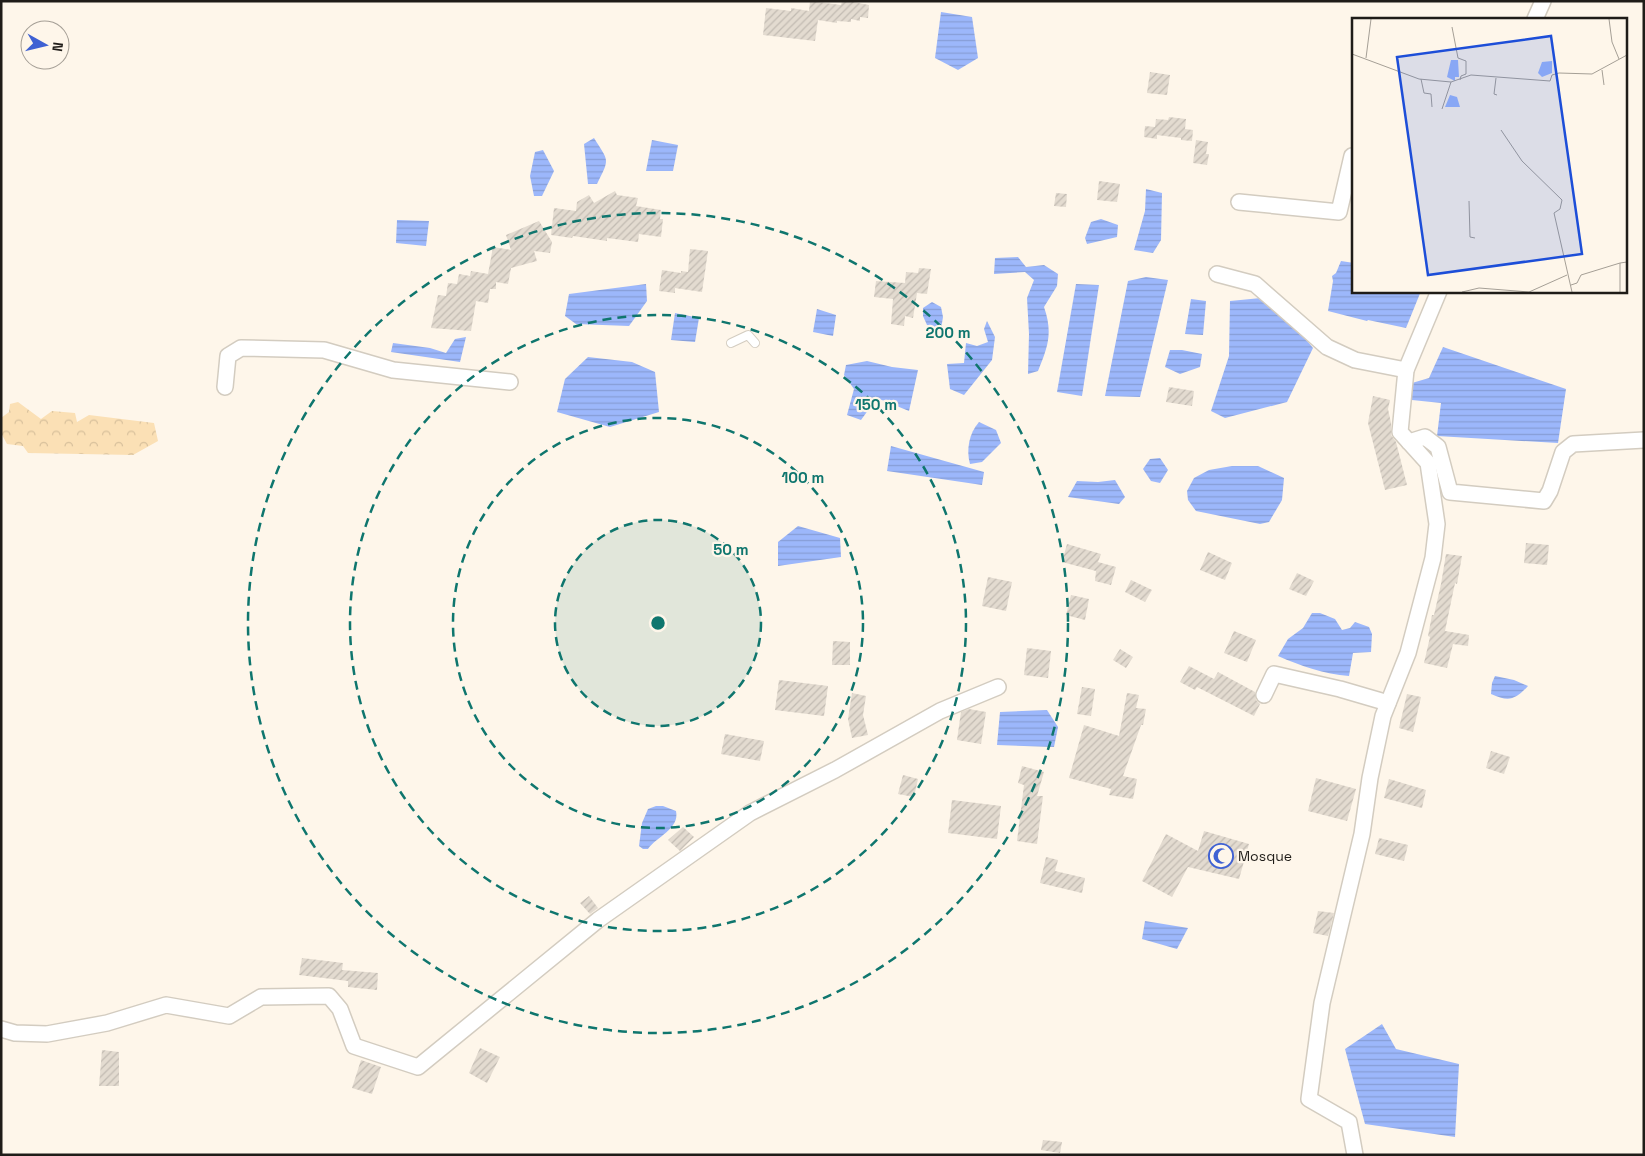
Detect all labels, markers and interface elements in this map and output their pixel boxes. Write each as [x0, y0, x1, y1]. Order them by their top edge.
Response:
inset map [1352, 18, 1628, 292]
north arrow [20, 20, 70, 70]
text: N [48, 41, 67, 53]
text: 200 m [926, 323, 970, 342]
text: 150 m [855, 395, 897, 414]
text: 100 m [782, 468, 824, 487]
text: 50 m [713, 540, 749, 559]
centre of rings [649, 614, 667, 632]
mosque icon: Mosque [1208, 843, 1234, 869]
place label: Mosque [1238, 847, 1292, 865]

